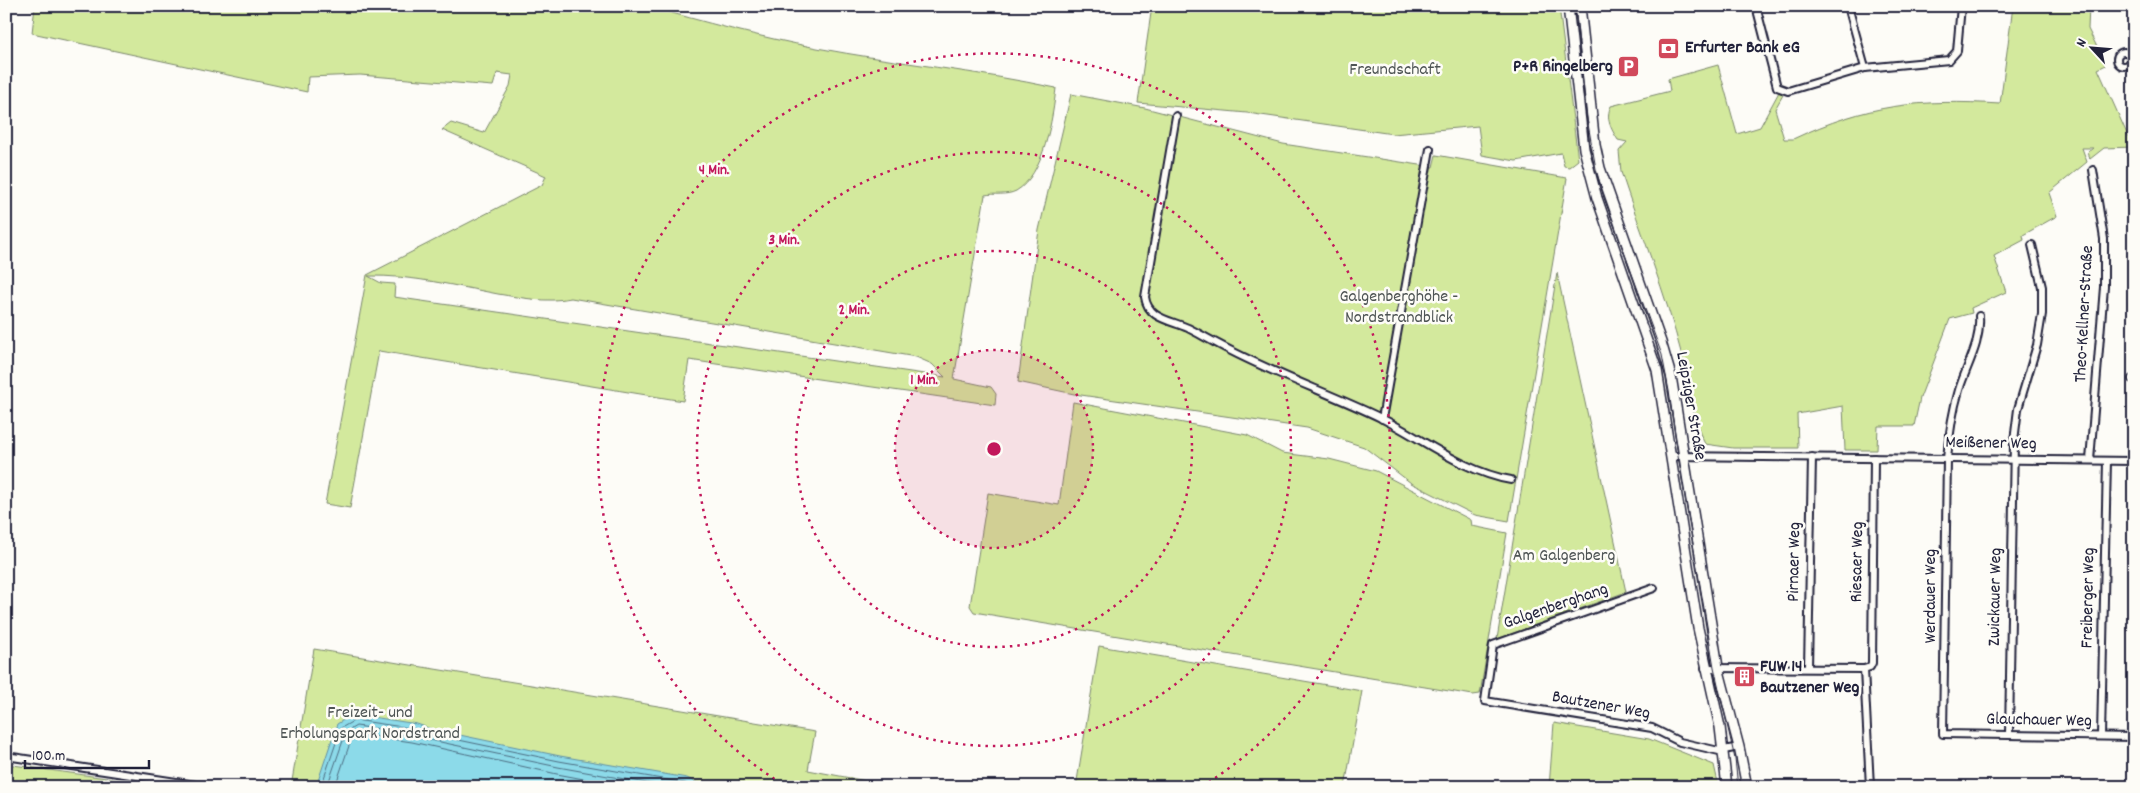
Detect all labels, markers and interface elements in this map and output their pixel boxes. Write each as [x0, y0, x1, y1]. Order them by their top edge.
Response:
north arrow [2068, 22, 2118, 72]
bank icon: Erfurter Bank eG [1657, 36, 1681, 60]
place label: Erfurter Bank eG [1685, 36, 1800, 61]
text: N [2072, 36, 2093, 51]
place label: P+R Ringelberg [1513, 55, 1613, 80]
parking icon: P+R Ringelberg [1617, 55, 1641, 79]
park label: Freundschaft [1349, 58, 1441, 83]
text: 4 Min. [699, 160, 730, 182]
text: 3 Min. [768, 230, 800, 252]
street label: Theo-Kellner-Straße [2069, 245, 2101, 383]
park label: Galgenberghöhe - Nordstrandblick [1340, 285, 1458, 331]
text: 2 Min. [839, 300, 870, 322]
street label: Leipziger Straße [1668, 350, 1712, 462]
text: 1 Min. [910, 370, 938, 392]
street label: Meißener Weg [1945, 431, 2037, 457]
centre of rings [985, 440, 1003, 458]
street label: Riesaer Weg [1845, 521, 1871, 603]
street label: Pirnaer Weg [1782, 522, 1808, 602]
park label: Am Galgenberg [1513, 544, 1615, 569]
street label: Zwickauer Weg [1983, 547, 2009, 646]
street label: Freiberger Weg [2076, 547, 2102, 649]
street label: Werdauer Weg [1919, 549, 1944, 643]
street label: Galgenberghang [1500, 577, 1612, 637]
place label: FUW 14 Bautzener Weg [1760, 655, 1859, 701]
building icon: FUW 14 Bautzener Weg [1732, 665, 1756, 689]
street label: Bautzener Weg [1550, 685, 1652, 727]
park label: Freizeit- und Erholungspark Nordstrand [280, 701, 460, 747]
street label: Glauchauer Weg [1986, 708, 2092, 734]
scale bar [25, 738, 149, 770]
text: 100 m [32, 746, 65, 768]

